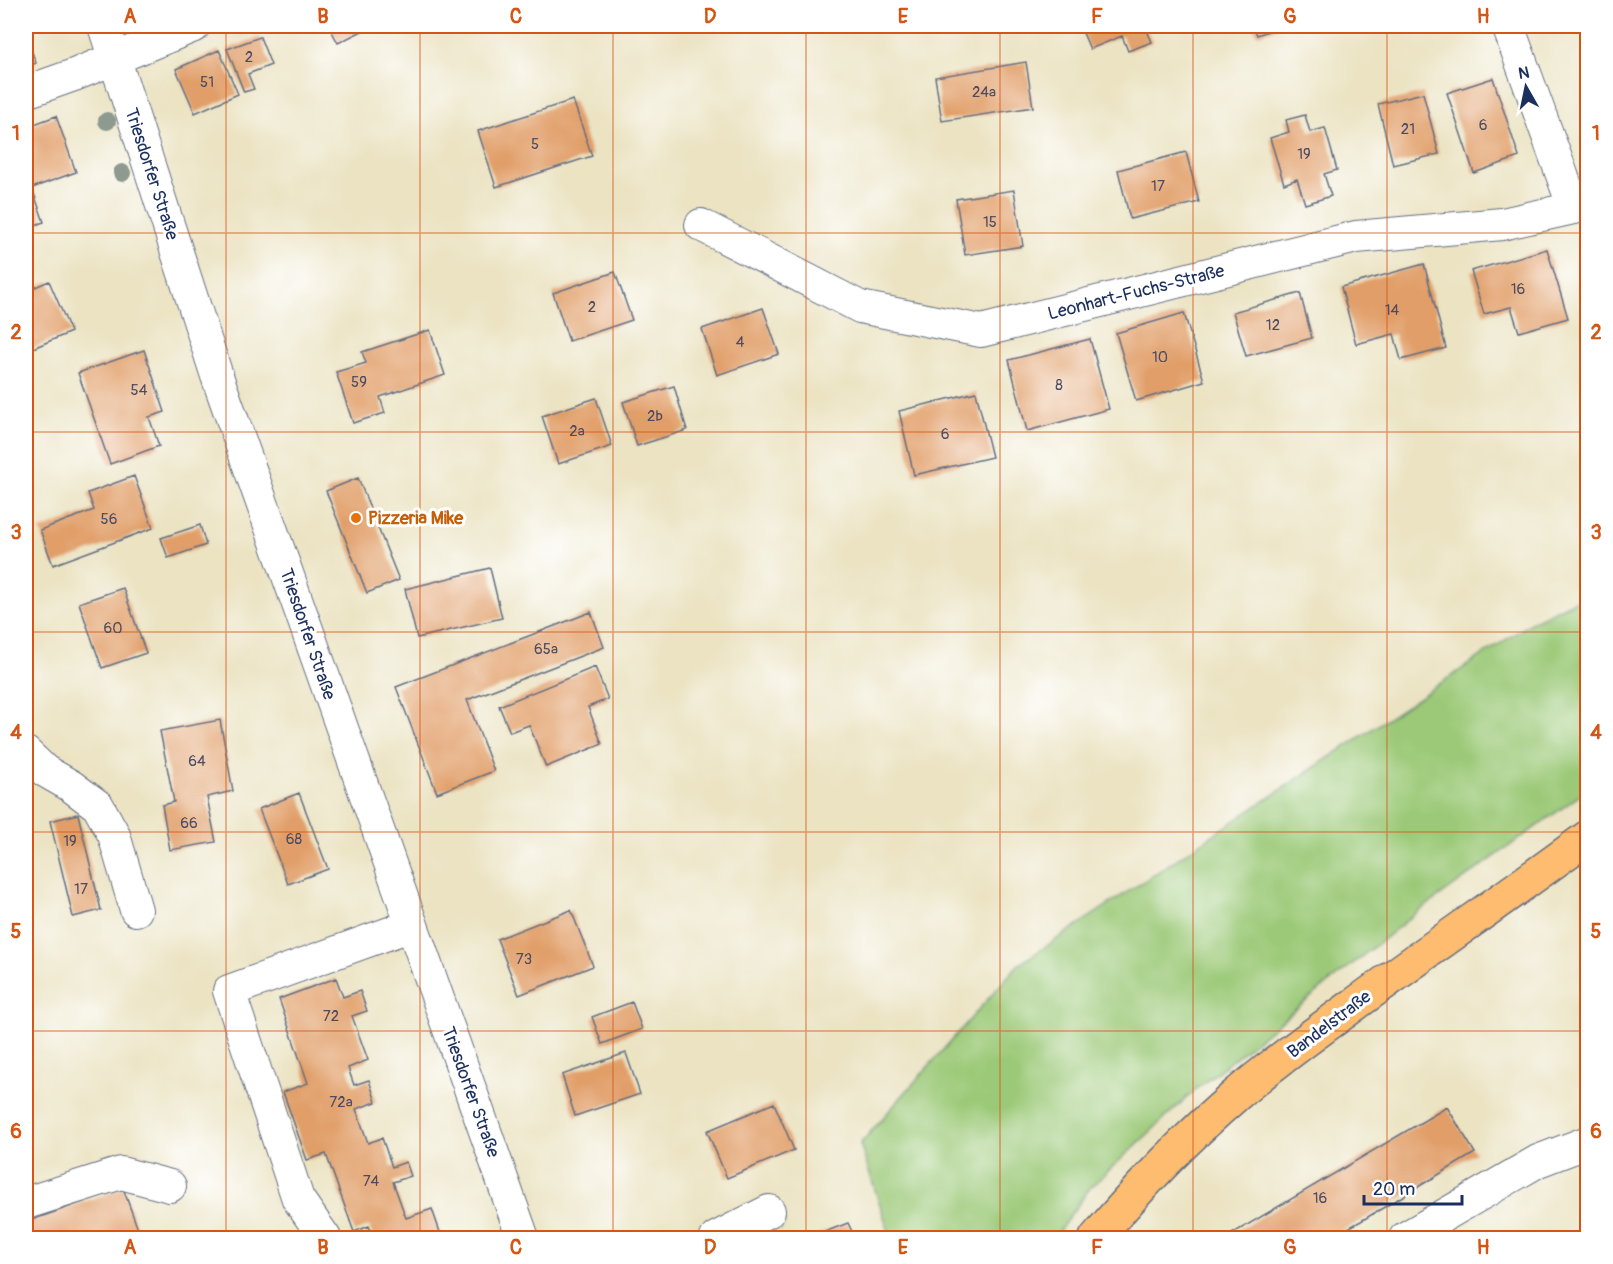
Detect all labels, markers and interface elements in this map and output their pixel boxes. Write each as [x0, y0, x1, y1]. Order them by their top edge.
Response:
text: A [124, 4, 137, 29]
text: B [317, 4, 329, 29]
text: C [510, 4, 522, 29]
text: D [704, 4, 717, 29]
text: E [898, 4, 909, 29]
text: F [1091, 4, 1103, 29]
text: G [1283, 4, 1297, 29]
text: H [1477, 4, 1490, 29]
house number: 2 [245, 48, 253, 67]
north arrow [1496, 57, 1556, 117]
text: N [1517, 62, 1531, 84]
house number: 51 [200, 73, 214, 92]
house number: 24a [972, 83, 996, 102]
street label: Triesdorfer Straße [119, 105, 184, 243]
house number: 6 [1479, 116, 1487, 135]
house number: 21 [1401, 120, 1415, 139]
text: 1 [12, 121, 20, 146]
text: 1 [1592, 121, 1600, 146]
house number: 5 [531, 135, 539, 154]
house number: 19 [1297, 145, 1311, 164]
house number: 17 [1151, 177, 1165, 196]
house number: 15 [983, 213, 997, 232]
street label: Leonhart-Fuchs-Straße [1045, 259, 1227, 326]
house number: 16 [1511, 280, 1525, 299]
house number: 2 [588, 298, 596, 317]
house number: 14 [1385, 301, 1400, 320]
house number: 12 [1266, 316, 1280, 335]
text: 2 [10, 320, 22, 345]
text: 2 [1590, 320, 1602, 345]
house number: 4 [736, 333, 745, 352]
house number: 10 [1152, 348, 1168, 367]
house number: 59 [351, 373, 367, 392]
house number: 8 [1055, 376, 1063, 395]
house number: 54 [131, 381, 148, 400]
house number: 2b [647, 407, 663, 426]
house number: 2a [569, 422, 585, 441]
house number: 6 [941, 425, 949, 444]
place label: Pizzeria Mike [368, 507, 464, 530]
house number: 56 [101, 510, 117, 529]
marker: Pizzeria Mike [349, 511, 363, 525]
text: 3 [10, 520, 22, 545]
text: 3 [1590, 520, 1602, 545]
street label: Triesdorfer Straße [274, 566, 341, 703]
house number: 60 [104, 619, 122, 638]
house number: 65a [534, 640, 558, 659]
text: 4 [10, 720, 22, 745]
text: 4 [1590, 720, 1602, 745]
house number: 64 [188, 752, 206, 771]
house number: 66 [180, 814, 198, 833]
house number: 68 [286, 830, 303, 849]
house number: 19 [63, 832, 77, 851]
house number: 17 [74, 880, 88, 899]
text: 5 [11, 919, 22, 944]
text: 5 [1591, 919, 1602, 944]
house number: 73 [516, 950, 532, 969]
street label: Bandelstraße [1283, 985, 1376, 1063]
house number: 72 [323, 1007, 339, 1026]
street label: Triesdorfer Straße [436, 1024, 505, 1161]
house number: 72a [329, 1093, 353, 1112]
text: 6 [10, 1119, 22, 1144]
text: 6 [1590, 1119, 1602, 1144]
scale bar [1364, 1168, 1462, 1206]
house number: 74 [363, 1172, 380, 1191]
text: 20 m [1373, 1178, 1415, 1201]
house number: 16 [1313, 1189, 1327, 1208]
text: A [124, 1235, 137, 1260]
text: B [317, 1235, 329, 1260]
text: C [510, 1235, 522, 1260]
text: D [704, 1235, 717, 1260]
text: E [898, 1235, 909, 1260]
text: F [1091, 1235, 1103, 1260]
text: G [1283, 1235, 1297, 1260]
text: H [1477, 1235, 1490, 1260]

